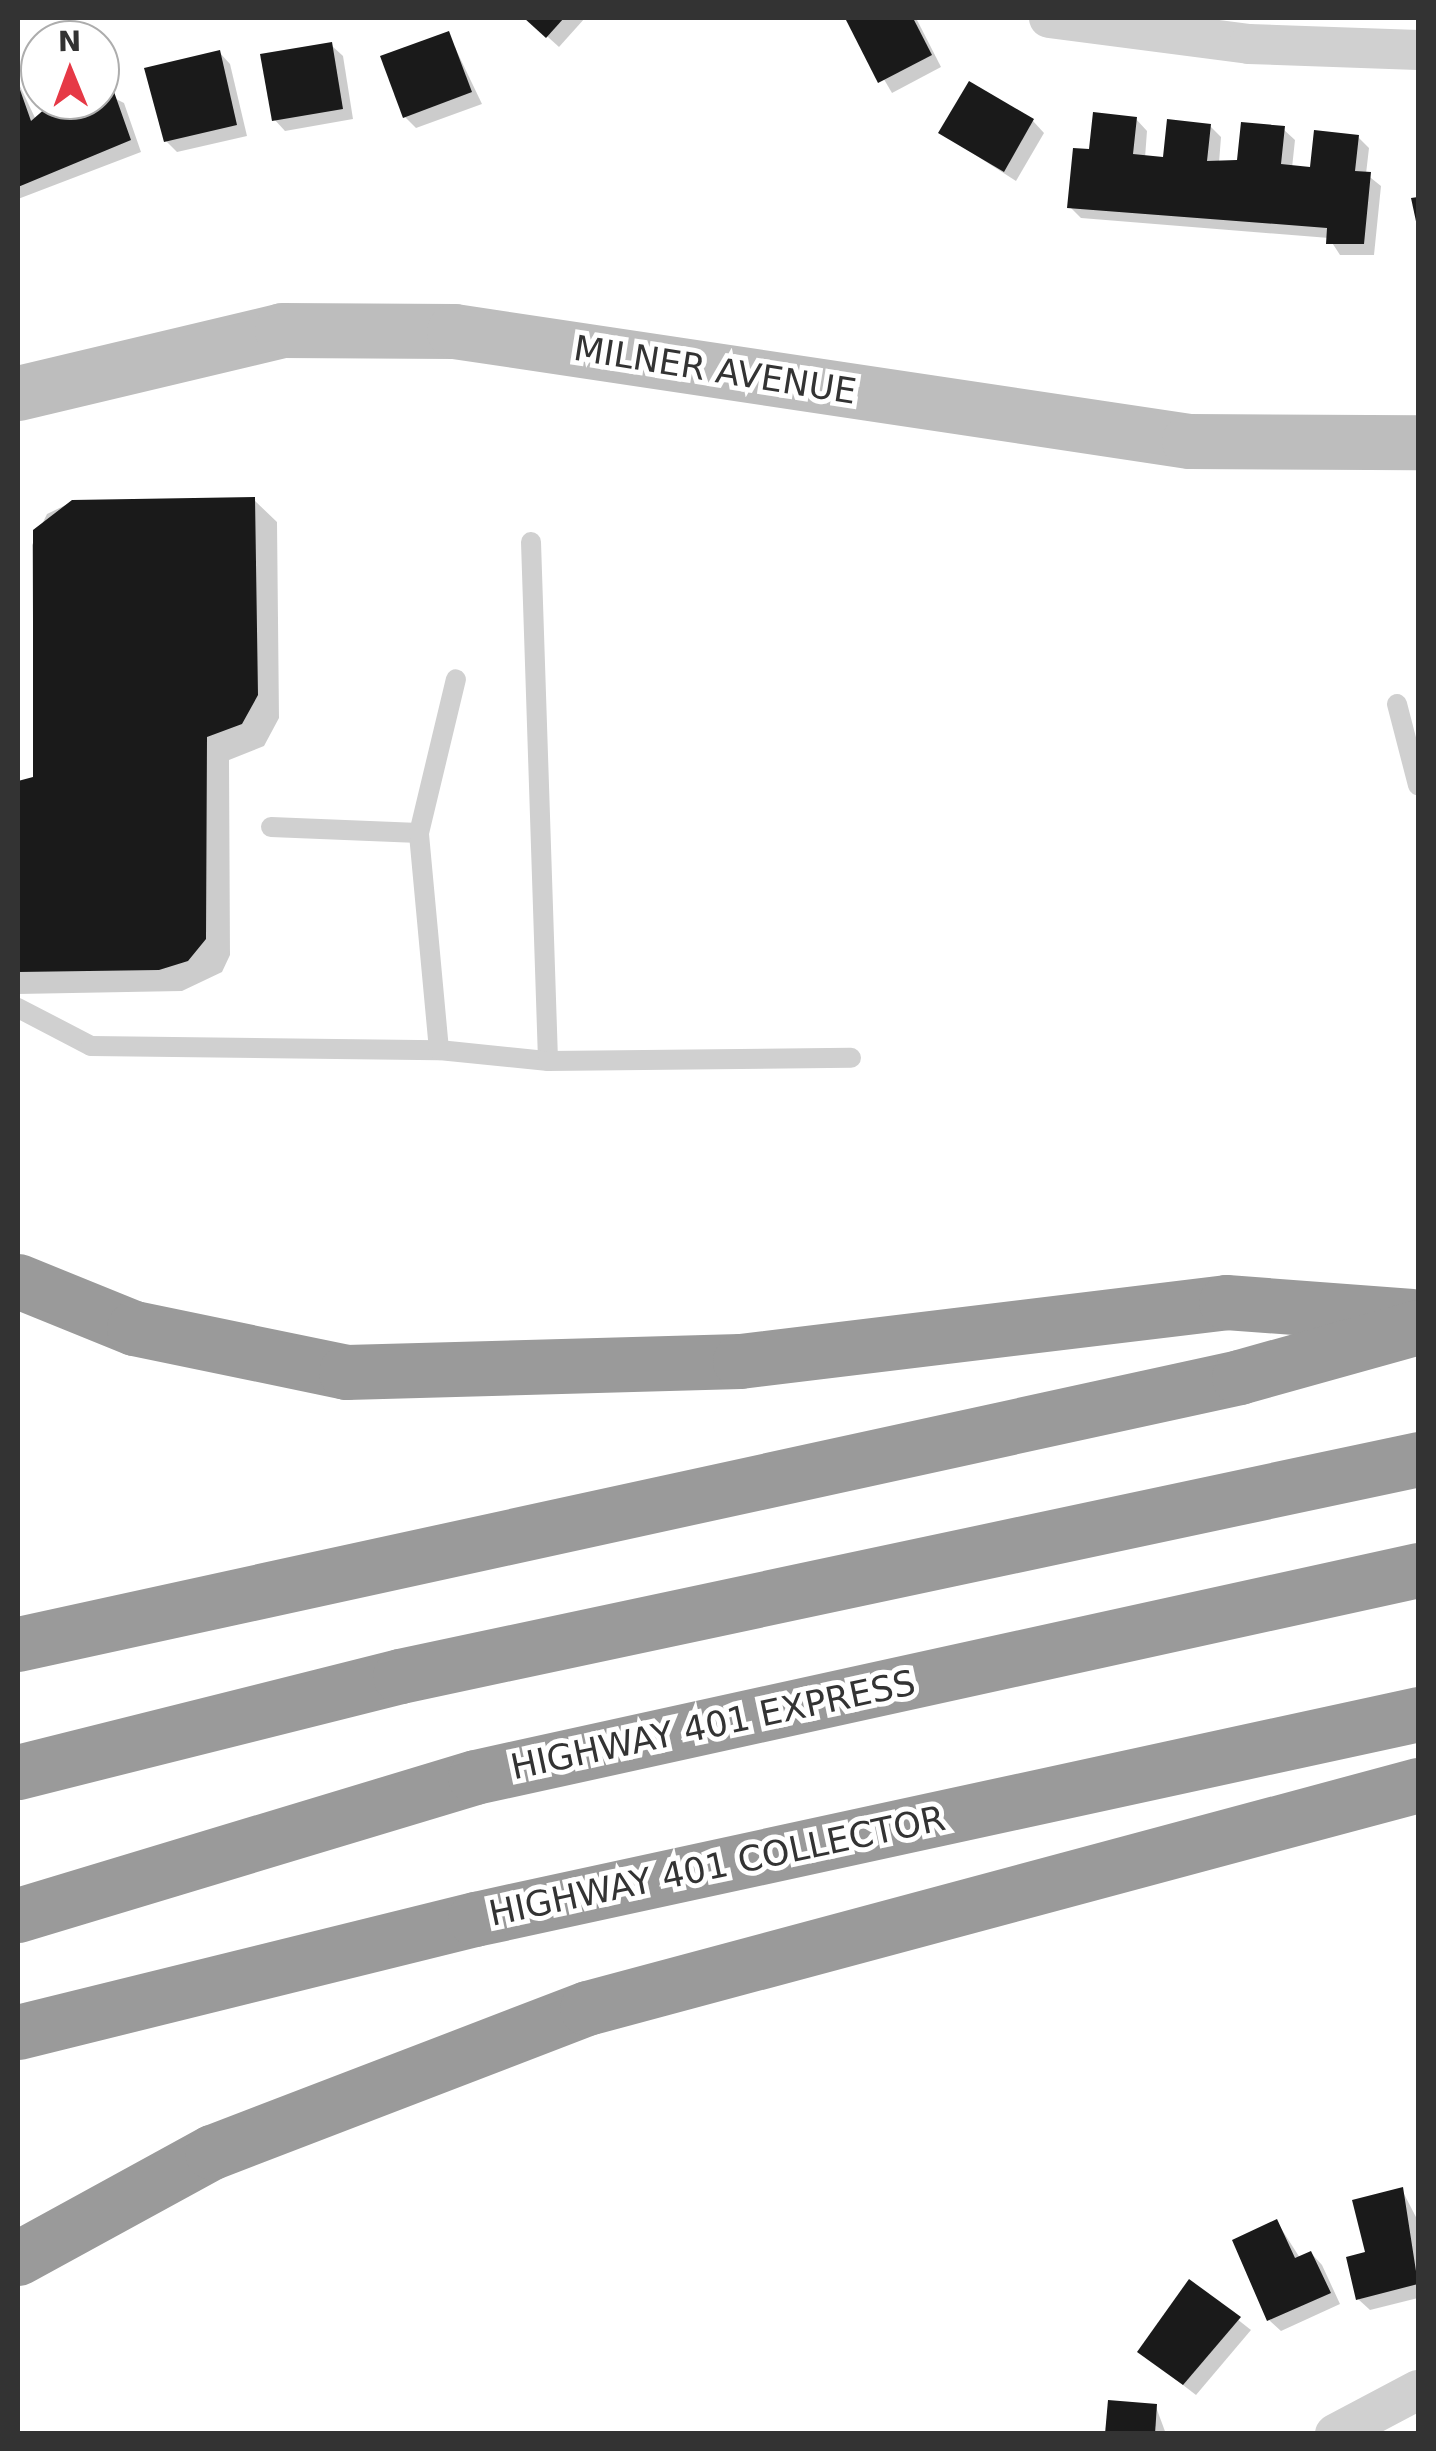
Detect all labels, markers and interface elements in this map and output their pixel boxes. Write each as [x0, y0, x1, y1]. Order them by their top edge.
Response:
north arrow [20, 20, 120, 120]
text: N [57, 25, 82, 58]
street label: MILNER AVENUE [571, 327, 859, 413]
street label: HIGHWAY 401 EXPRESS [507, 1662, 919, 1788]
street label: HIGHWAY 401 COLLECTOR [485, 1797, 949, 1935]

